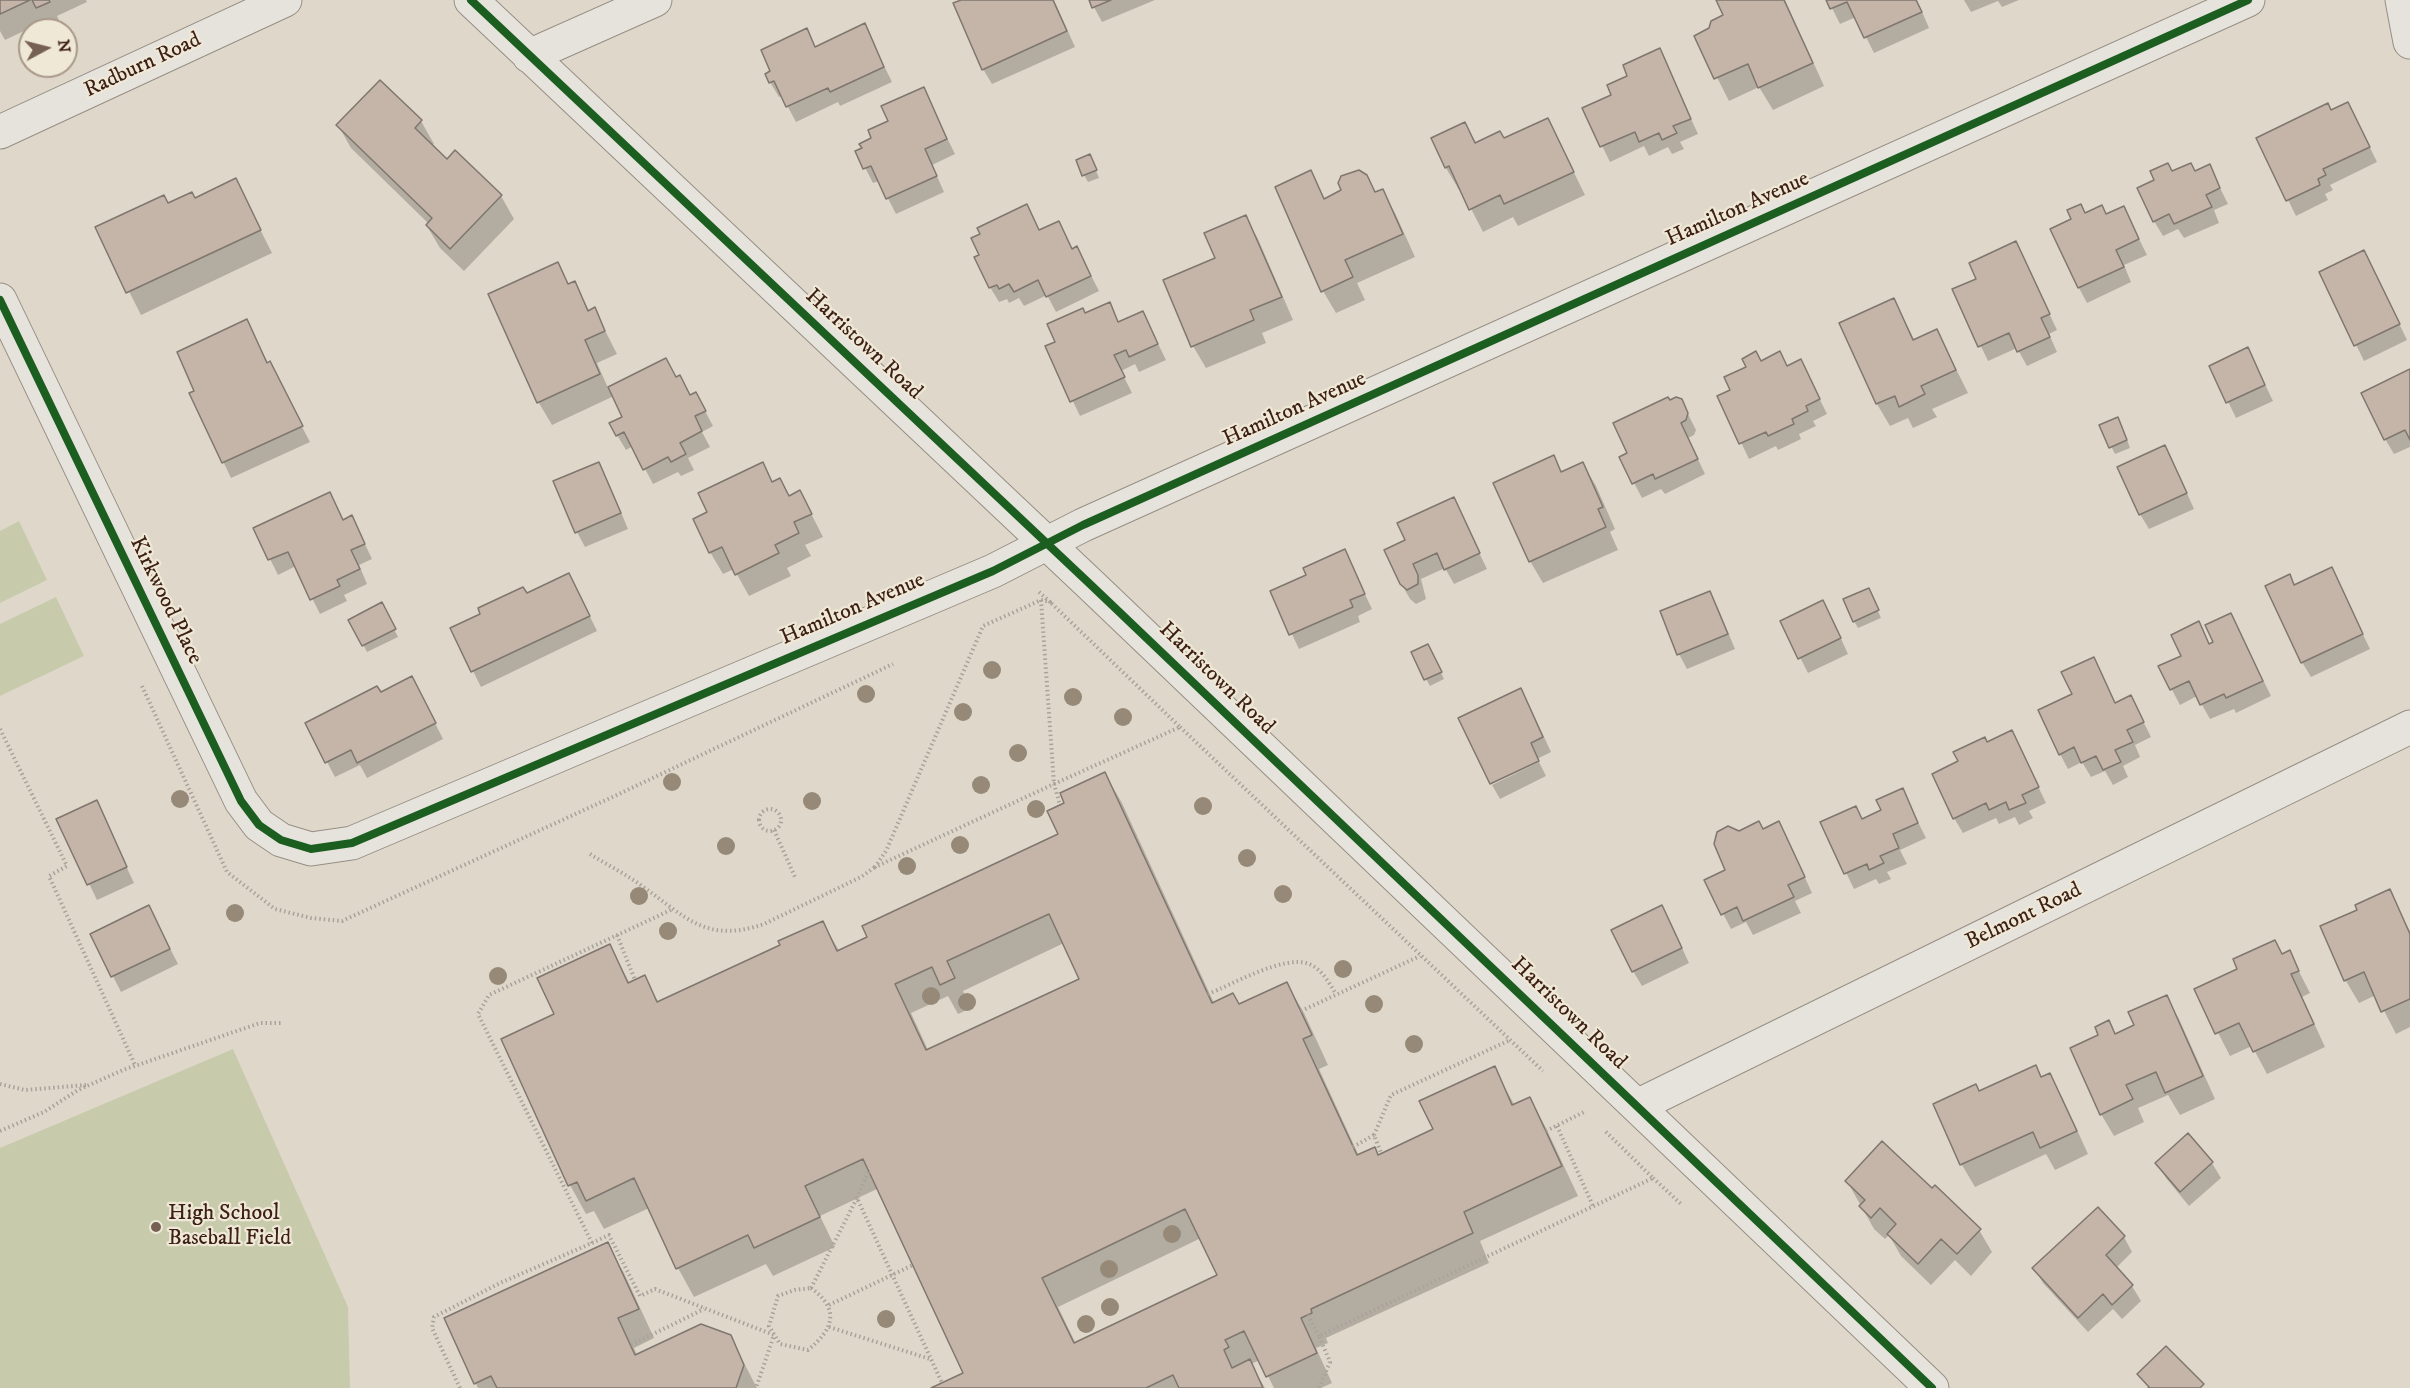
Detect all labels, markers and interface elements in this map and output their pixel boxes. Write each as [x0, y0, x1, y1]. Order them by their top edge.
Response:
north arrow [18, 18, 78, 78]
street label: Radburn Road [80, 27, 206, 105]
text: N [53, 38, 75, 54]
street label: Hamilton Avenue [1662, 167, 1814, 253]
street label: Harristown Road [799, 284, 927, 406]
street label: Hamilton Avenue [1219, 367, 1371, 453]
street label: Kirkwood Place [123, 533, 207, 669]
street label: Hamilton Avenue [777, 568, 929, 652]
street label: Harristown Road [1153, 617, 1279, 741]
street label: Belmont Road [1962, 878, 2086, 956]
street label: Harristown Road [1505, 952, 1631, 1076]
place label: High School Baseball Field [168, 1201, 291, 1252]
marker: High School Baseball Field [149, 1220, 163, 1234]

